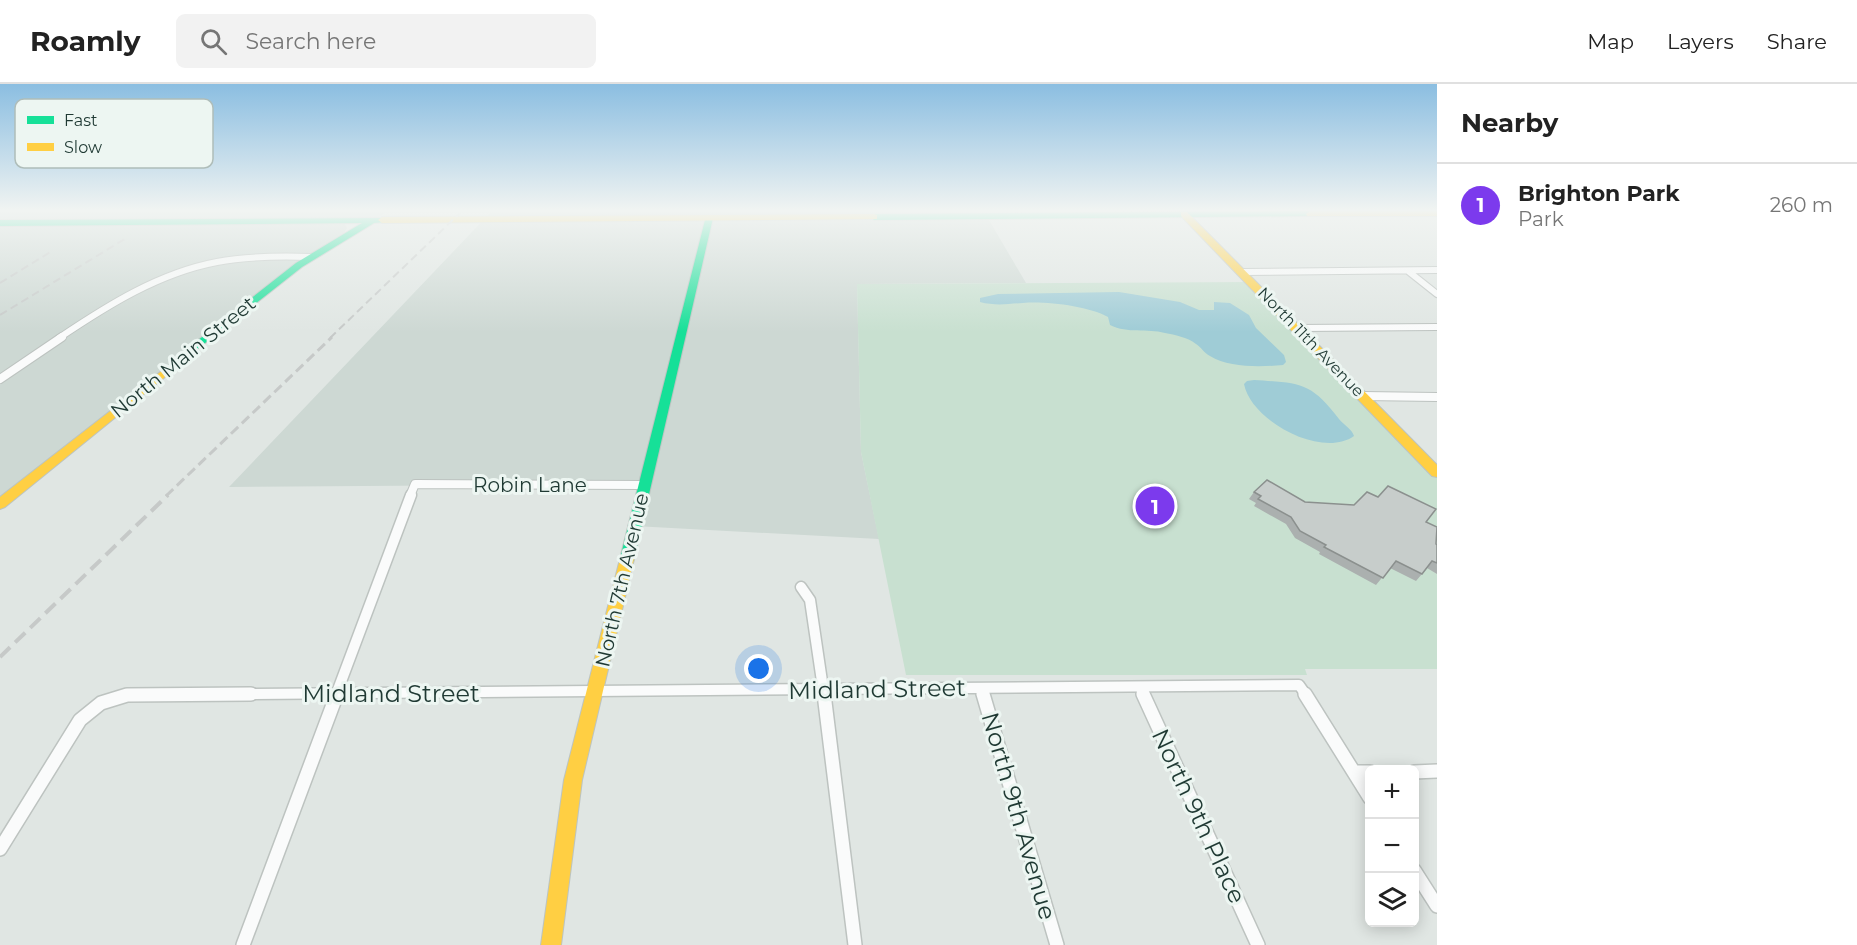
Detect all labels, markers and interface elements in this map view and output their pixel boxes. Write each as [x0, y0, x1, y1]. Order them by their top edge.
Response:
search box [176, 14, 596, 68]
text: Roamly [30, 24, 140, 58]
icon: search [197, 25, 230, 58]
text: Search here [245, 28, 376, 55]
text: Map [1587, 29, 1634, 54]
text: Layers [1667, 29, 1734, 54]
text: Share [1767, 29, 1827, 54]
legend [15, 99, 213, 168]
text: Nearby [1461, 107, 1558, 139]
text: Fast [64, 111, 98, 130]
text: Slow [64, 138, 102, 157]
text: Brighton Park [1518, 180, 1680, 207]
text: 1 [1477, 193, 1484, 217]
text: 260 m [1770, 193, 1833, 217]
text: Park [1518, 207, 1564, 231]
street label: North 11th Avenue [1254, 283, 1368, 401]
street label: North Main Street [106, 291, 260, 423]
street label: Robin Lane [473, 473, 587, 497]
pin: 1 [1136, 484, 1174, 528]
street label: North 7th Avenue [590, 491, 654, 669]
your location [744, 654, 773, 683]
street label: Midland Street [788, 673, 966, 705]
street label: Midland Street [302, 679, 480, 708]
street label: North 9th Avenue [976, 709, 1062, 923]
street label: North 9th Place [1146, 724, 1252, 908]
map controls [1365, 765, 1419, 927]
button: + [1365, 765, 1419, 819]
button: − [1365, 819, 1419, 873]
button: layers [1365, 873, 1419, 927]

